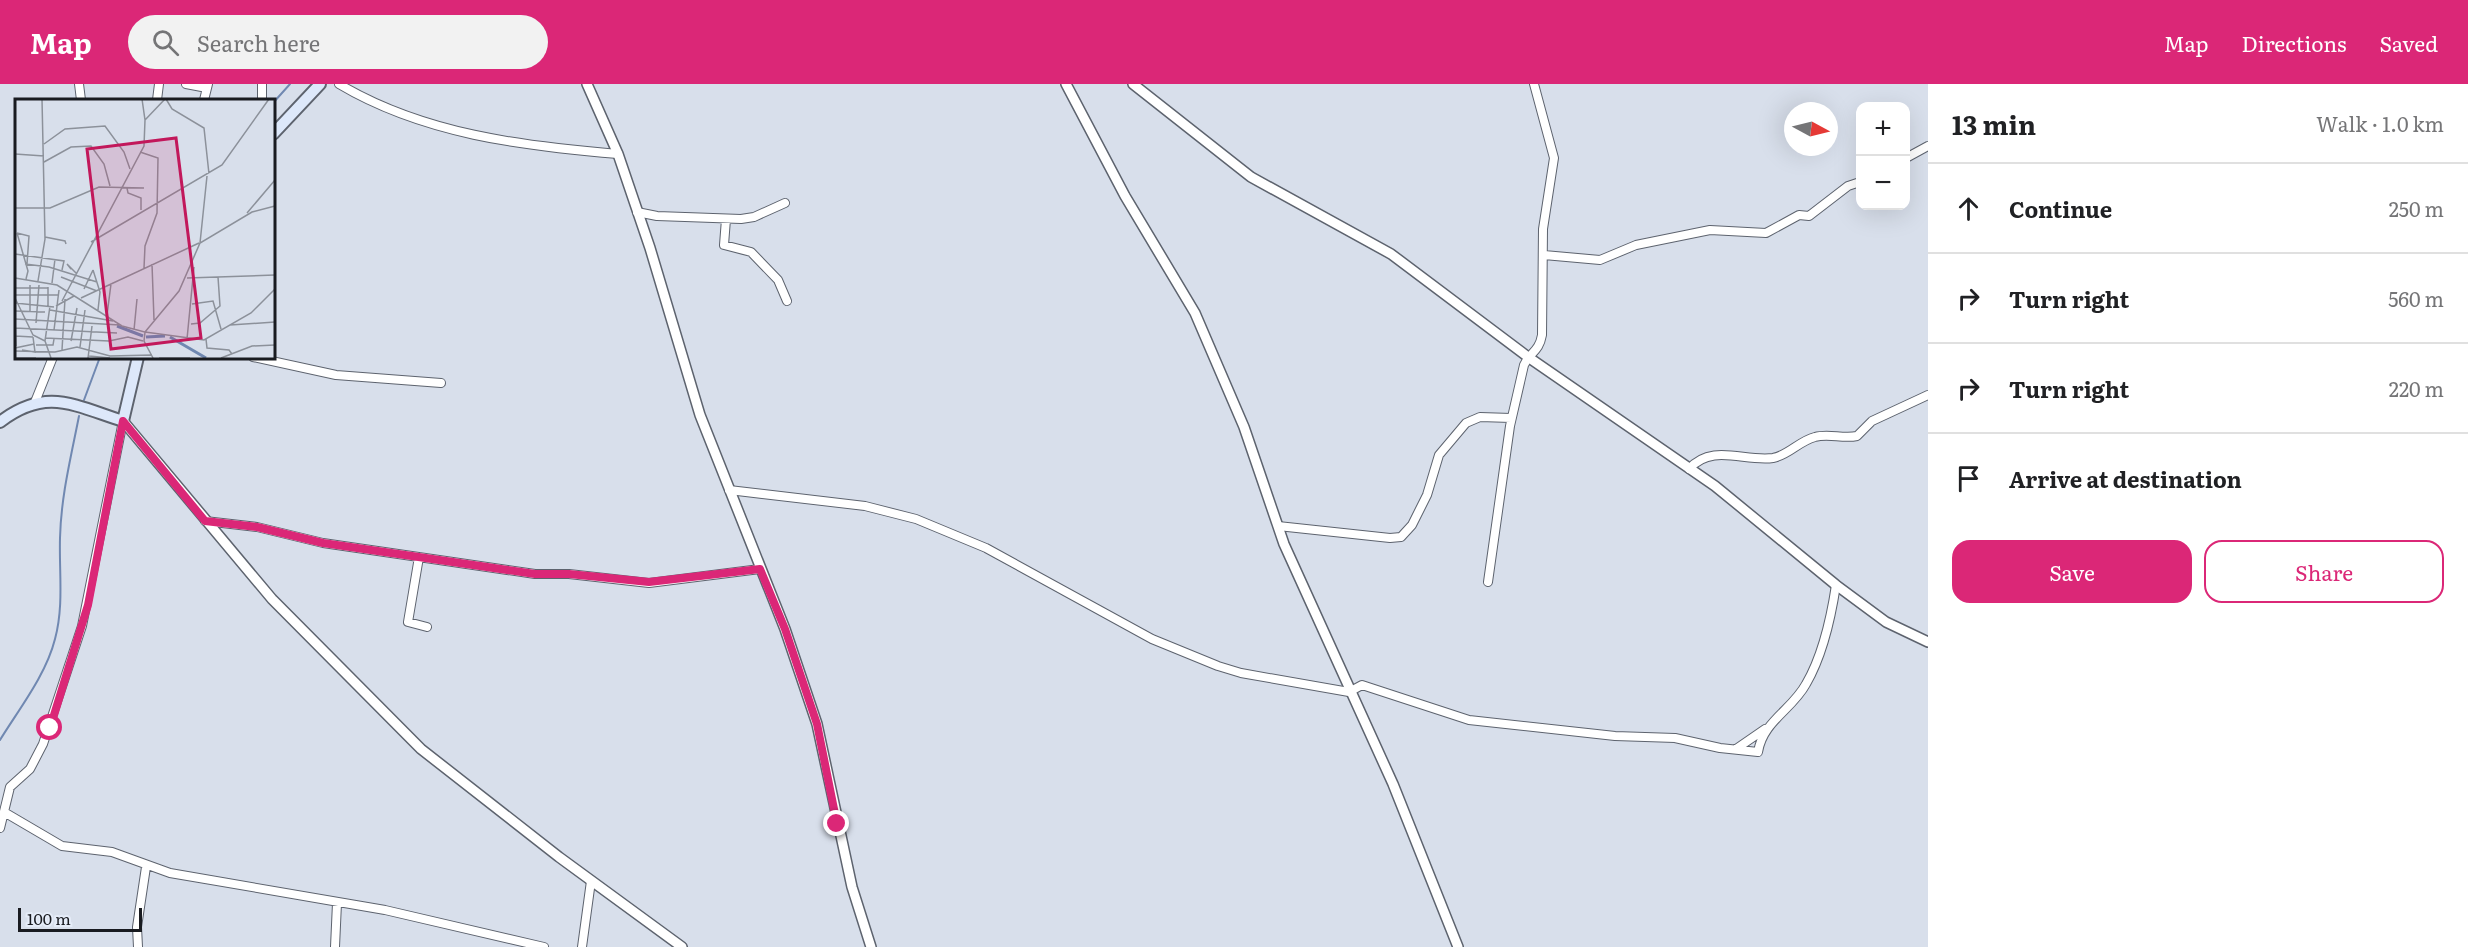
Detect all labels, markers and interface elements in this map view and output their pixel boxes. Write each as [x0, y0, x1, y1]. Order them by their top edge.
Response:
search box [128, 15, 548, 69]
text: Map [30, 21, 92, 63]
icon: search [149, 26, 182, 59]
text: Search here [197, 26, 320, 59]
text: Map [2164, 27, 2209, 58]
text: Directions [2242, 27, 2347, 58]
text: Saved [2380, 27, 2438, 58]
inset map [15, 99, 274, 358]
north arrow [1784, 102, 1838, 156]
map controls [1856, 102, 1910, 210]
button: + [1856, 102, 1910, 156]
text: 13 min [1952, 104, 2036, 143]
text: Walk · 1.0 km [2316, 108, 2444, 138]
button: − [1856, 156, 1910, 210]
icon: ahead [1952, 192, 1985, 225]
text: Continue [2009, 192, 2112, 225]
text: 250 m [2389, 193, 2444, 223]
icon: right [1952, 282, 1985, 315]
text: Turn right [2009, 282, 2129, 315]
text: 560 m [2388, 283, 2444, 313]
icon: right [1952, 372, 1985, 405]
text: Turn right [2009, 372, 2129, 405]
text: 220 m [2389, 373, 2444, 403]
icon: arrive [1952, 462, 1985, 495]
text: Arrive at destination [2009, 462, 2242, 495]
button: Save [1952, 540, 2192, 603]
button: Share [2204, 540, 2444, 603]
route start [36, 714, 62, 740]
route end [823, 810, 849, 836]
scale bar [18, 905, 142, 932]
text: 100 m [27, 906, 71, 930]

